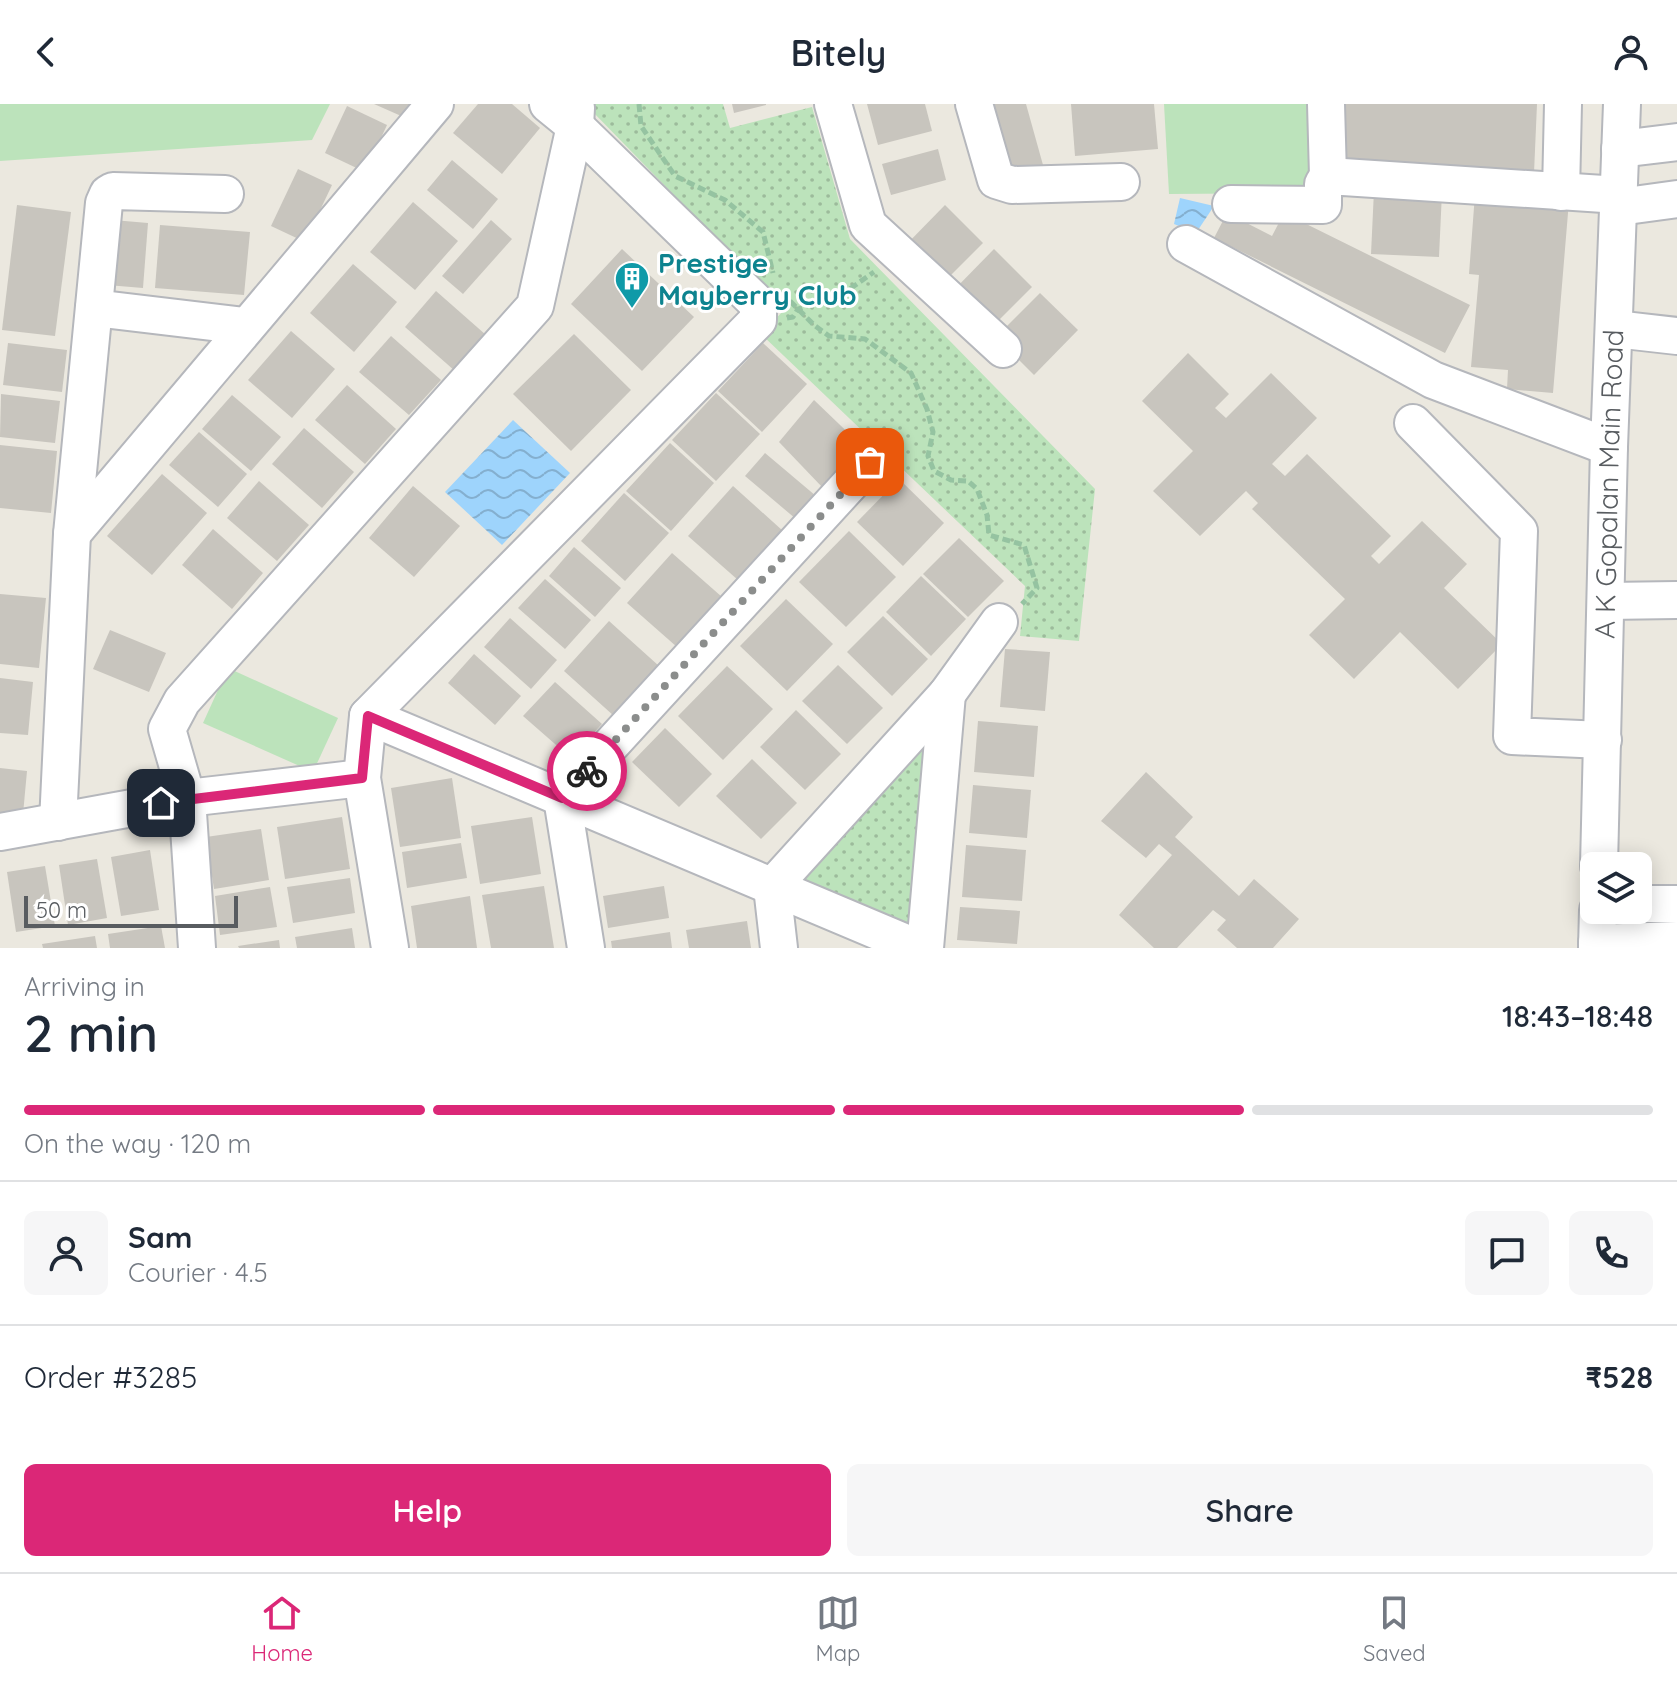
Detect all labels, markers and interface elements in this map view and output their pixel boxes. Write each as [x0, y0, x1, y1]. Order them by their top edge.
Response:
icon: back [24, 30, 68, 74]
text: Bitely [790, 30, 887, 75]
icon: person [1609, 30, 1653, 74]
place label: Prestige Mayberry Club [658, 245, 857, 312]
building icon: Prestige Mayberry Club [613, 260, 651, 310]
street label: A K Gopalan Main Road [1586, 329, 1630, 639]
pin [836, 428, 904, 496]
icon: bag [848, 440, 892, 484]
courier [547, 731, 627, 811]
icon: bike [565, 749, 609, 793]
pin [127, 769, 195, 837]
icon: home [139, 781, 183, 825]
map controls [1580, 852, 1652, 924]
button: layers [1580, 852, 1652, 924]
scale bar [24, 892, 238, 928]
text: 50 m [36, 896, 87, 924]
text: Arriving in [24, 970, 145, 1003]
text: 18:43–18:48 [1502, 997, 1653, 1035]
text: 2 min [24, 1000, 158, 1065]
text: On the way · 120 m [24, 1127, 251, 1160]
button: person [24, 1211, 108, 1295]
button: chat [1465, 1211, 1549, 1295]
button: phone [1569, 1211, 1653, 1295]
text: Sam [128, 1218, 192, 1256]
text: Courier · 4.5 [128, 1256, 268, 1289]
text: Order #3285 [24, 1358, 197, 1396]
text: ₹528 [1586, 1358, 1653, 1396]
button: Help [24, 1464, 831, 1556]
button: Share [847, 1464, 1653, 1556]
tab: Home [251, 1591, 313, 1667]
tab: Map [816, 1591, 860, 1667]
tab: Saved [1363, 1591, 1426, 1667]

